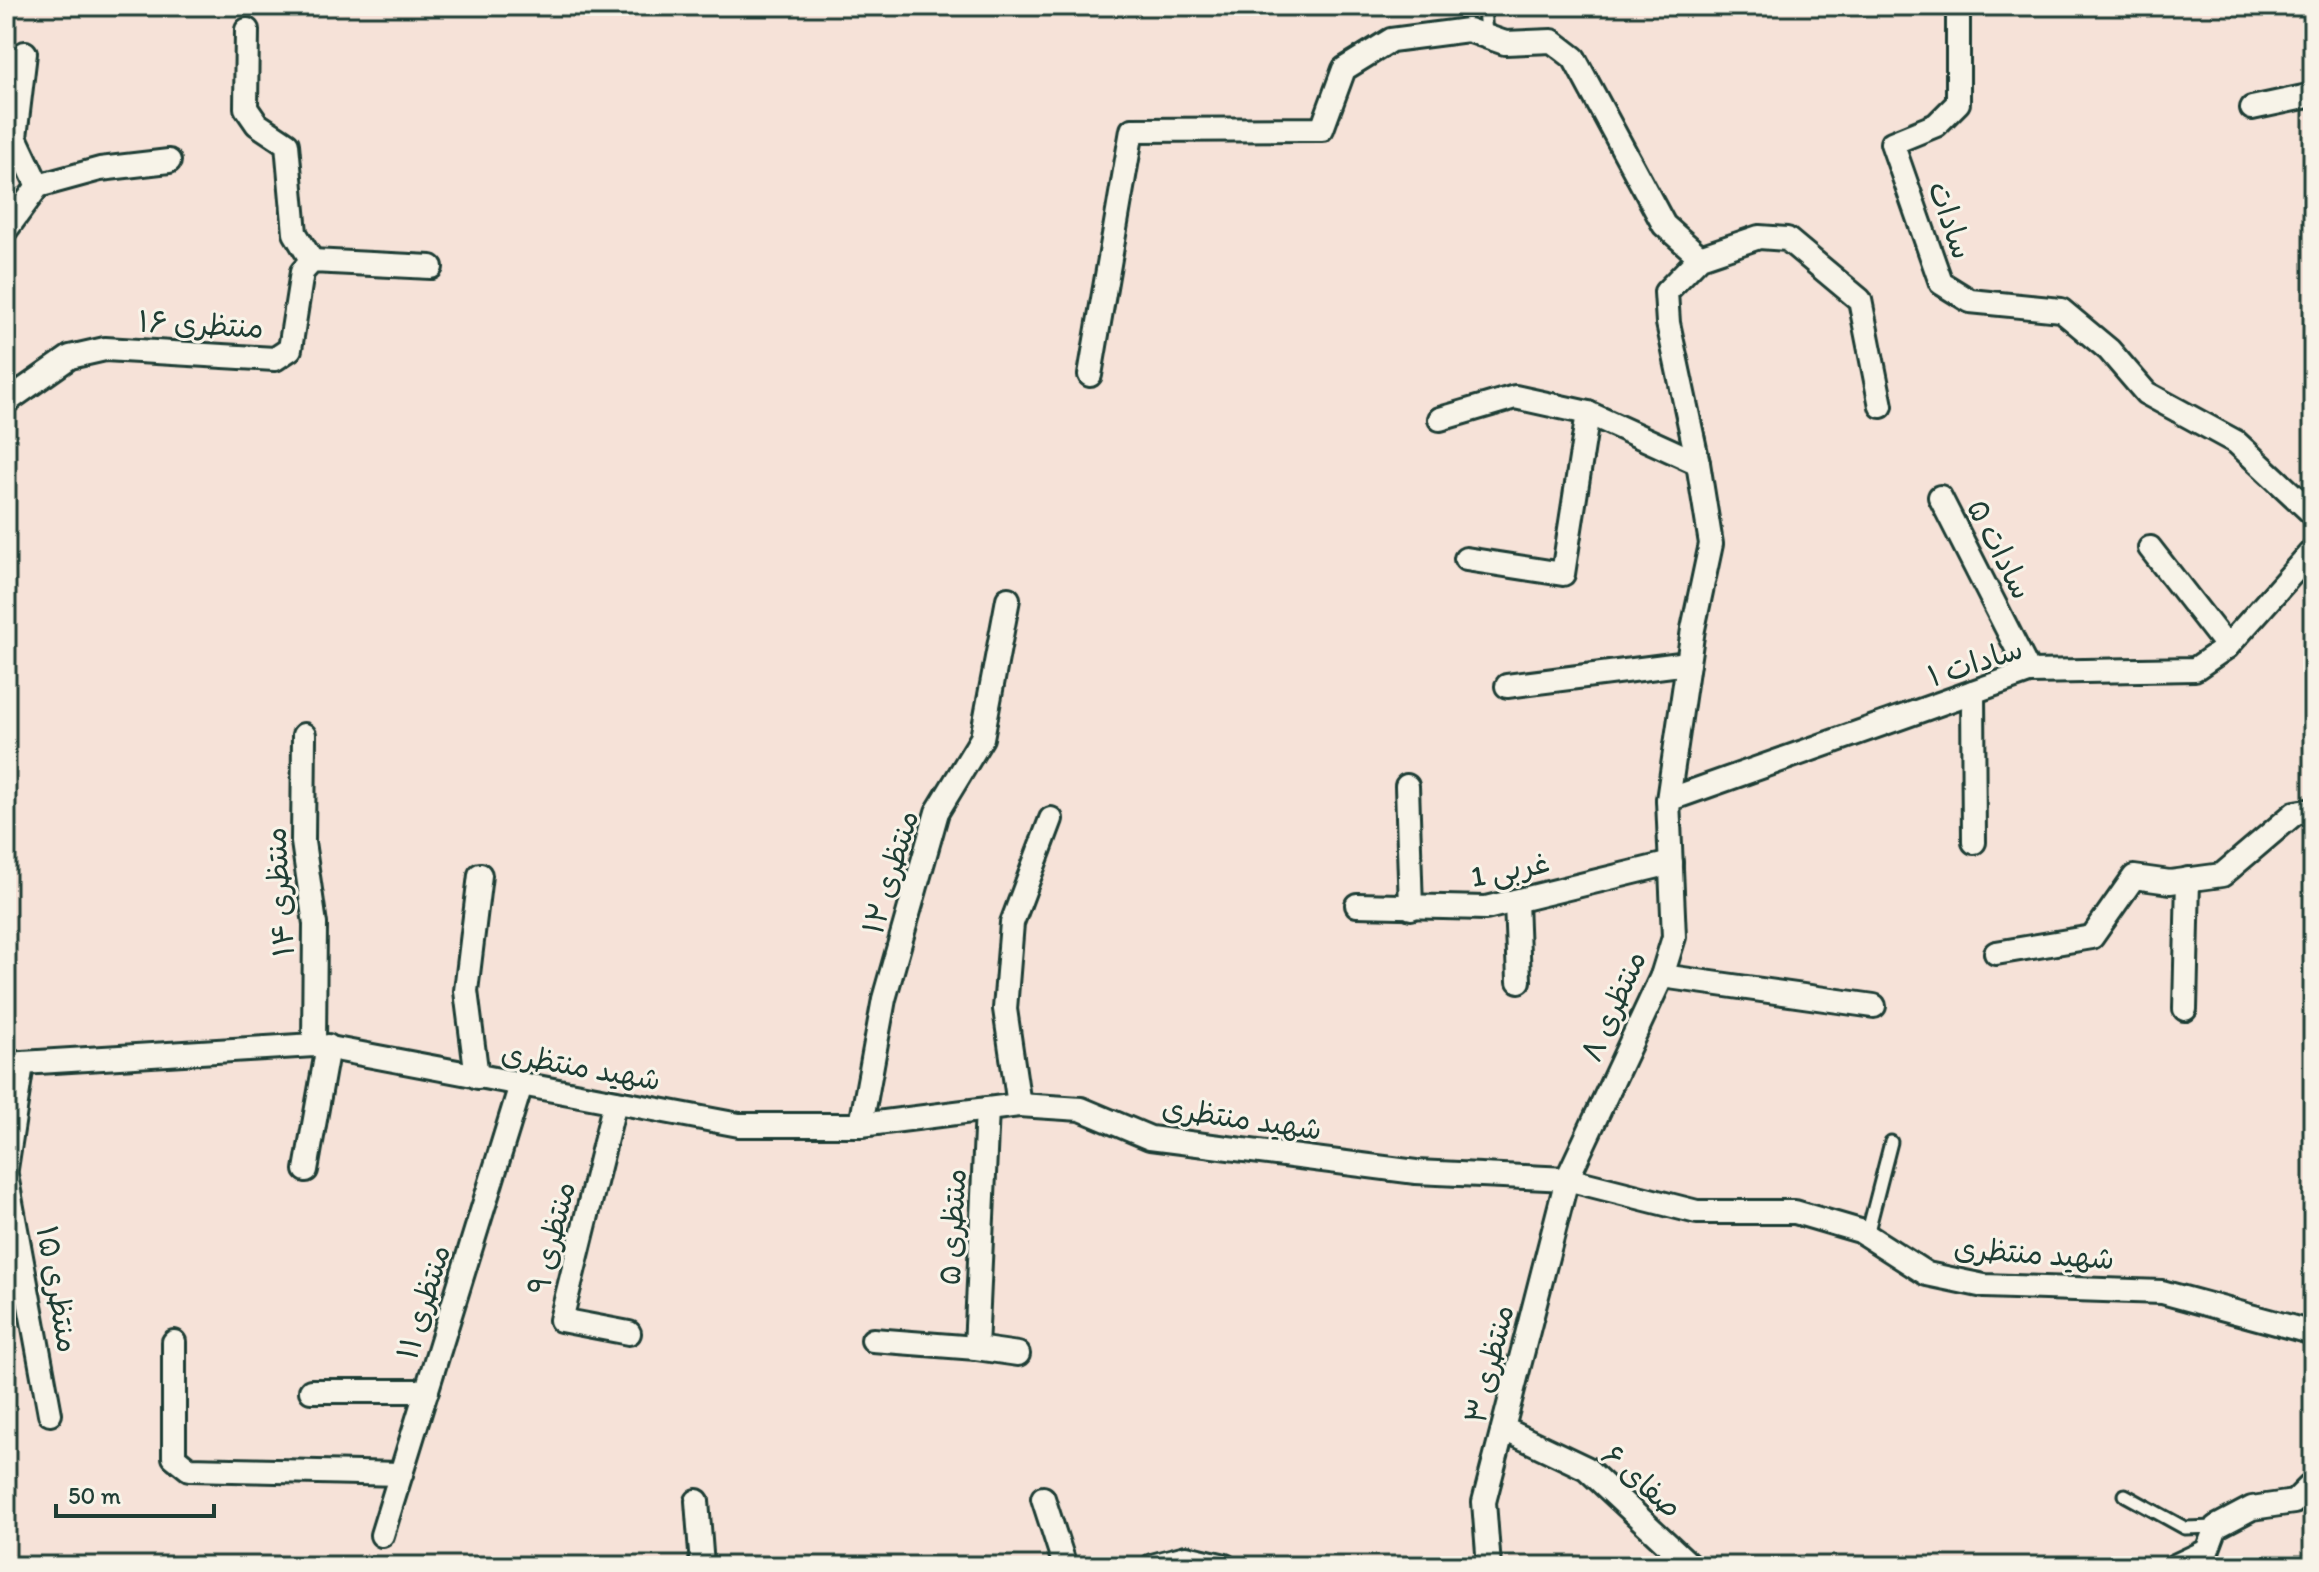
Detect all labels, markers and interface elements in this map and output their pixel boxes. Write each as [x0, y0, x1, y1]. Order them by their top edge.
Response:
street label: سادات [1921, 176, 1981, 264]
street label: منتظری ۱۶ [137, 302, 265, 346]
street label: سادات ۵ [1959, 493, 2041, 605]
street label: سادات ۱ [1923, 629, 2027, 695]
street label: منتظری ۱۲ [854, 806, 926, 938]
street label: منتظری ۱۴ [256, 826, 302, 958]
street label: غربی 1 [1467, 843, 1553, 896]
street label: منتظری ۸ [1572, 945, 1654, 1067]
street label: شهید منتظری [498, 1034, 664, 1098]
street label: شهید منتظری [1160, 1088, 1324, 1148]
street label: منتظری ۵ [930, 1168, 974, 1286]
street label: منتظری ۹ [519, 1178, 583, 1298]
street label: منتظری ۱۵ [29, 1223, 87, 1355]
street label: شهید منتظری [1952, 1229, 2116, 1277]
street label: منتظری ۱۱ [388, 1240, 458, 1364]
street label: منتظری ۳ [1456, 1301, 1522, 1427]
street label: صفای ۶ [1594, 1436, 1690, 1526]
scale bar [56, 1468, 214, 1518]
text: 50 m [68, 1481, 121, 1510]

